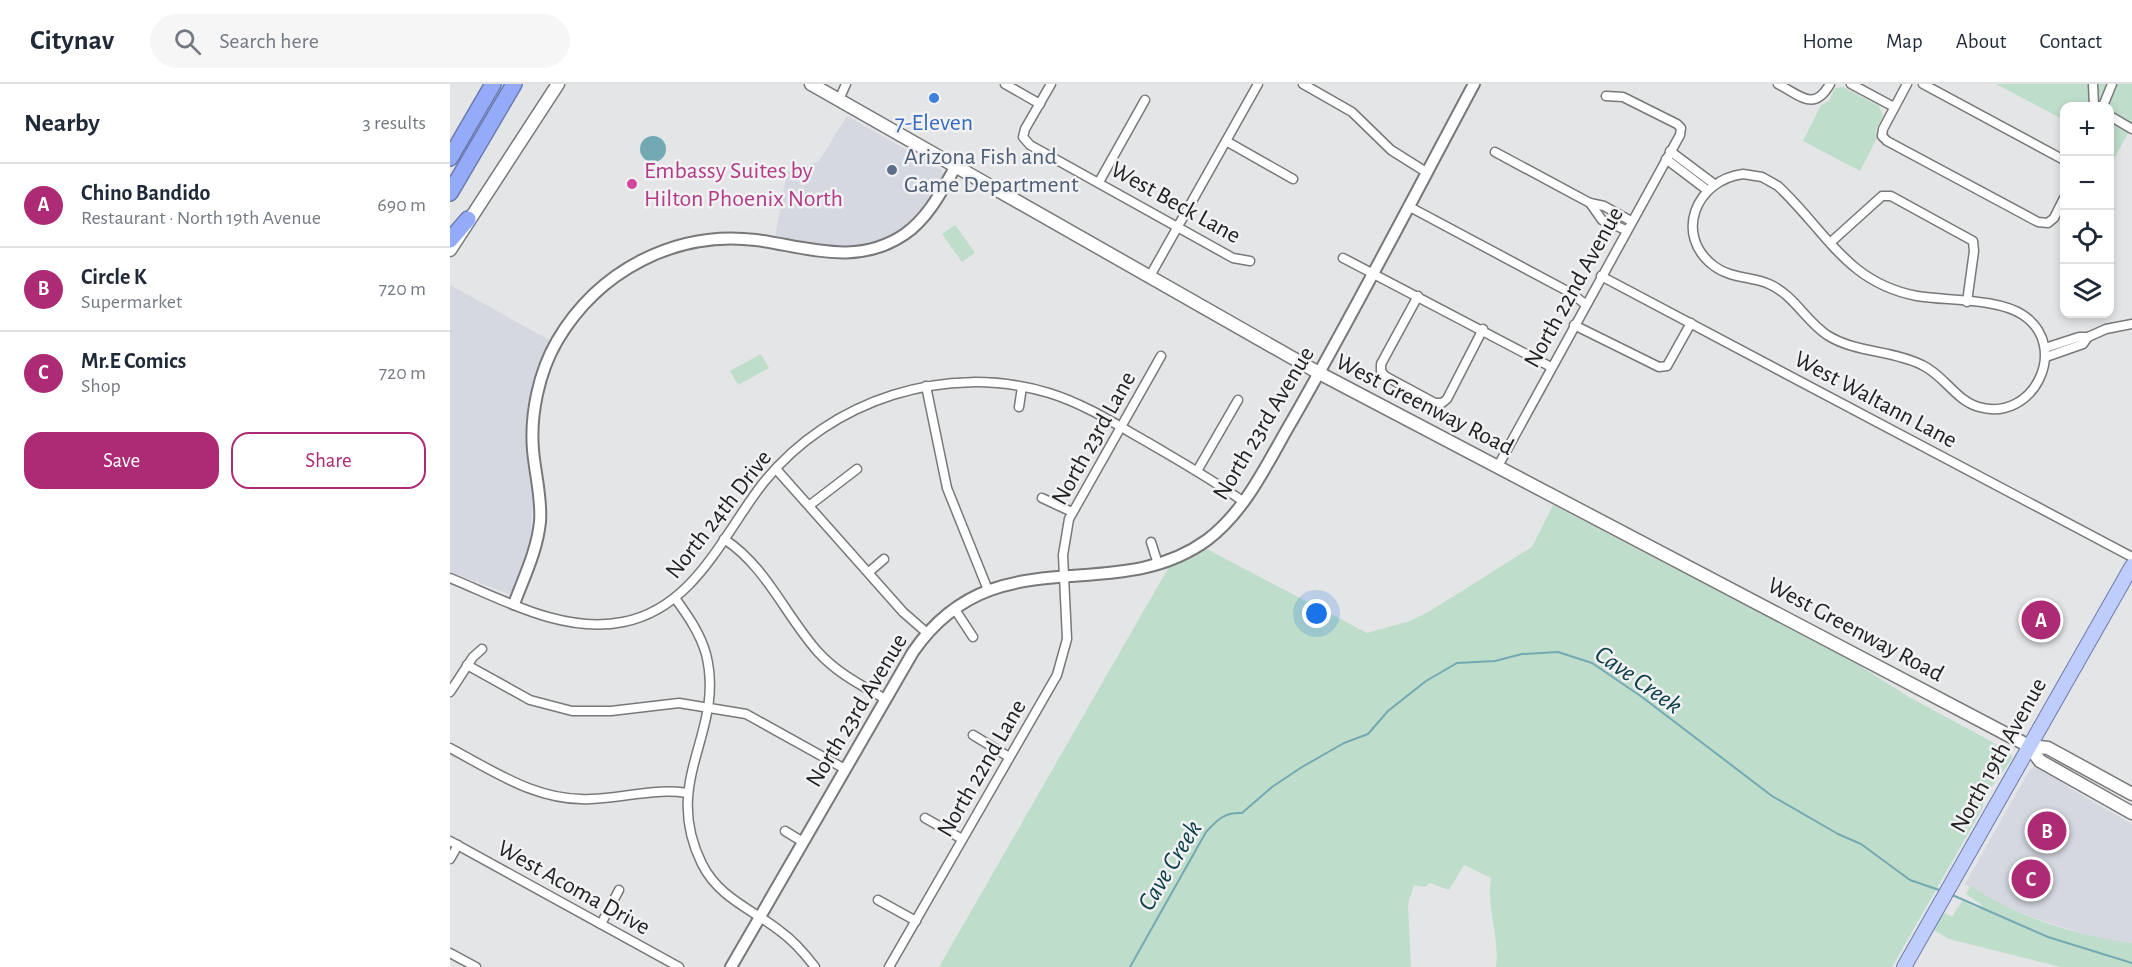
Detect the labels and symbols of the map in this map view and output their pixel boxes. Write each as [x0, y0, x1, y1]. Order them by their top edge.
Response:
marker: 7-Eleven [927, 91, 941, 105]
place label: 7-Eleven [895, 111, 973, 135]
place label: Arizona Fish and Game Department [904, 145, 1079, 197]
street label: West Beck Lane [1107, 157, 1244, 248]
place label: Embassy Suites by Hilton Phoenix North [644, 159, 843, 211]
marker: Arizona Fish and Game Department [885, 163, 899, 177]
marker: Embassy Suites by Hilton Phoenix North [625, 177, 639, 191]
street label: North 22nd Avenue [1520, 203, 1628, 372]
street label: North 23rd Avenue [1209, 343, 1319, 504]
street label: West Waltann Lane [1790, 347, 1961, 453]
street label: West Greenway Road [1332, 350, 1517, 460]
street label: North 23rd Lane [1047, 368, 1140, 509]
street label: North 24th Drive [661, 446, 776, 583]
street label: West Greenway Road [1763, 573, 1948, 687]
pin: A [2022, 598, 2060, 642]
your location [1302, 599, 1331, 628]
street label: North 23rd Avenue [802, 630, 912, 791]
water label: Cave Creek [1590, 641, 1687, 719]
street label: North 19th Avenue [1946, 674, 2051, 837]
street label: North 22nd Lane [933, 696, 1031, 841]
pin: B [2028, 808, 2066, 854]
water label: Cave Creek [1133, 816, 1207, 915]
street label: West Acoma Drive [493, 836, 654, 940]
pin: C [2012, 856, 2050, 902]

